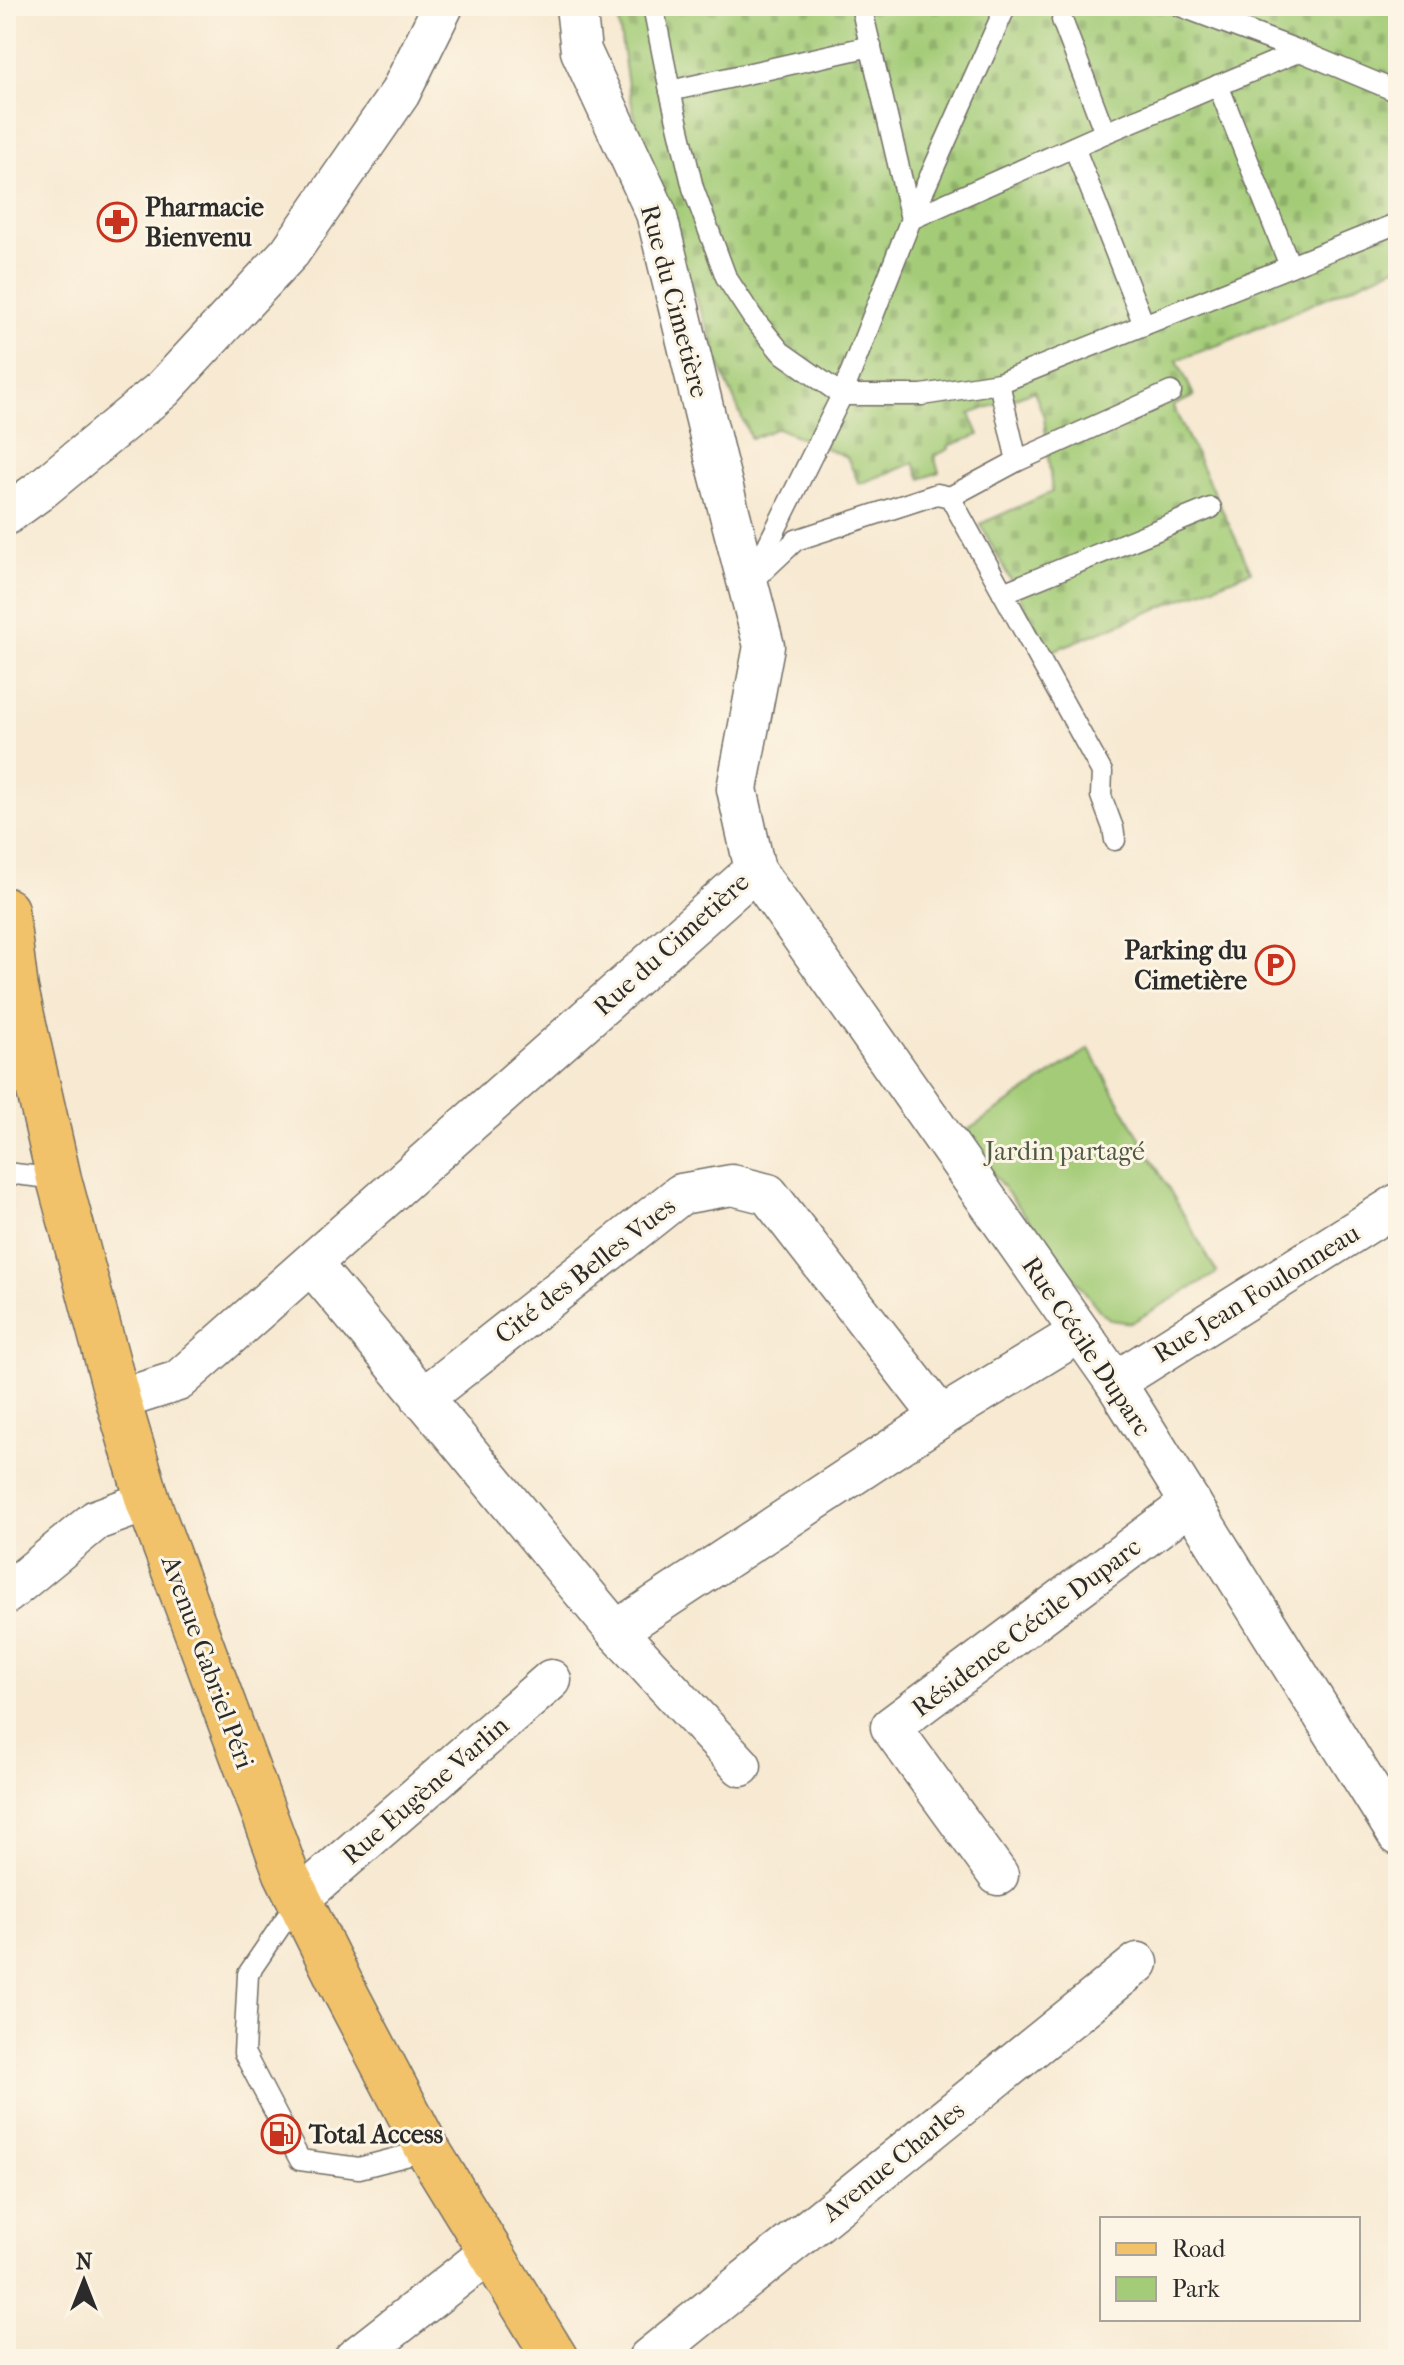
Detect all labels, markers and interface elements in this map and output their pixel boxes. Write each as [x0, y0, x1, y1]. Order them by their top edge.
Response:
place label: Pharmacie Bienvenu [145, 192, 264, 253]
pharmacy icon: Pharmacie Bienvenu [96, 201, 138, 243]
street label: Rue du Cimetière [634, 201, 715, 401]
street label: Rue du Cimetière [587, 866, 756, 1022]
place label: Parking du Cimetière [1124, 935, 1247, 996]
parking icon: Parking du Cimetière [1254, 944, 1296, 986]
park label: Jardin partagé [983, 1136, 1145, 1167]
street label: Cité des Belles Vues [489, 1190, 682, 1350]
street label: Rue Jean Foulonneau [1147, 1217, 1365, 1369]
street label: Rue Cécile Duparc [1015, 1251, 1158, 1442]
street label: Résidence Cécile Duparc [906, 1531, 1147, 1724]
street label: Avenue Gabriel Péri [154, 1551, 261, 1773]
street label: Rue Eugène Varlin [336, 1710, 515, 1871]
street label: Avenue Charles [815, 2095, 971, 2229]
fuel station icon: Total Access [260, 2113, 302, 2155]
place label: Total Access [308, 2119, 443, 2150]
legend [1100, 2217, 1360, 2321]
text: Road [1172, 2235, 1226, 2263]
north arrow [44, 2241, 124, 2321]
text: N [76, 2249, 93, 2275]
text: Park [1172, 2275, 1220, 2303]

